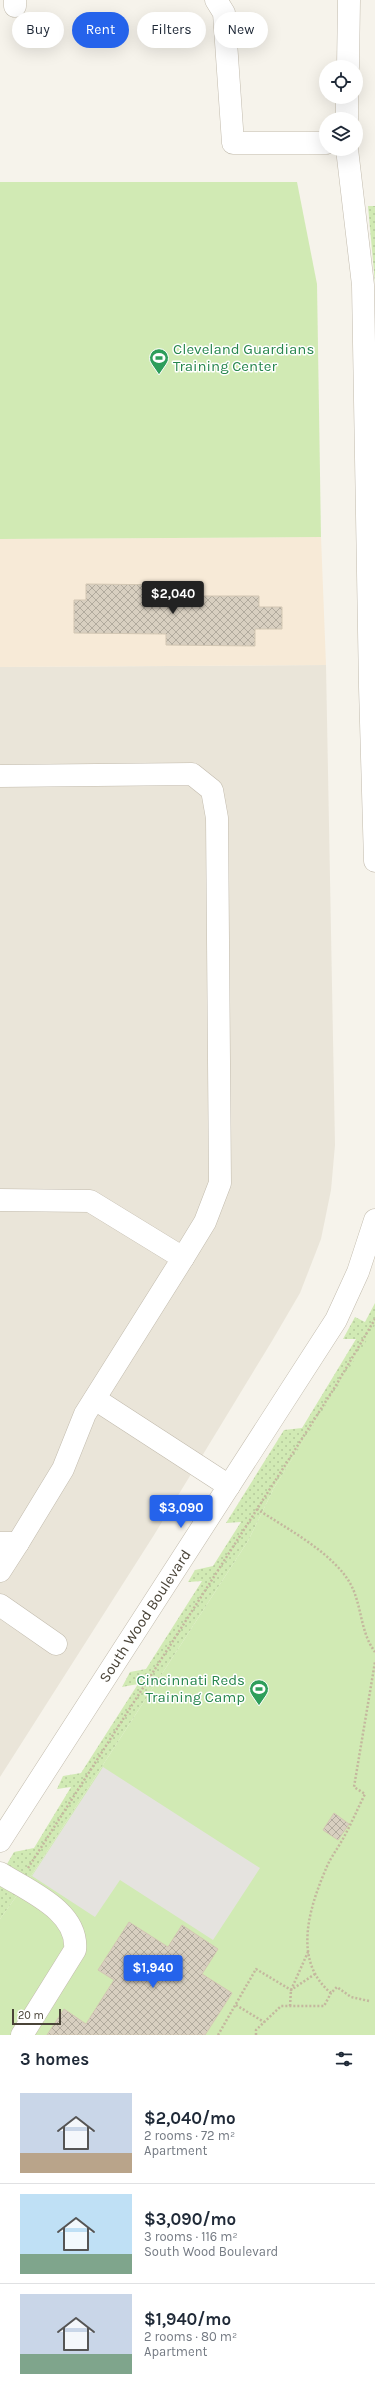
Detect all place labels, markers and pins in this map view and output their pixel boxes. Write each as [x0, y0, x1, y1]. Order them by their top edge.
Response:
place label: Cleveland Guardians Training Center [173, 340, 314, 375]
sports icon: Cleveland Guardians Training Center [148, 347, 170, 375]
pin: $2,040 [140, 581, 206, 615]
pin: $3,090 [148, 1495, 214, 1529]
place label: Cincinnati Reds Training Camp [136, 1671, 245, 1706]
sports icon: Cincinnati Reds Training Camp [248, 1678, 270, 1706]
pin: $1,940 [120, 1955, 186, 1989]

